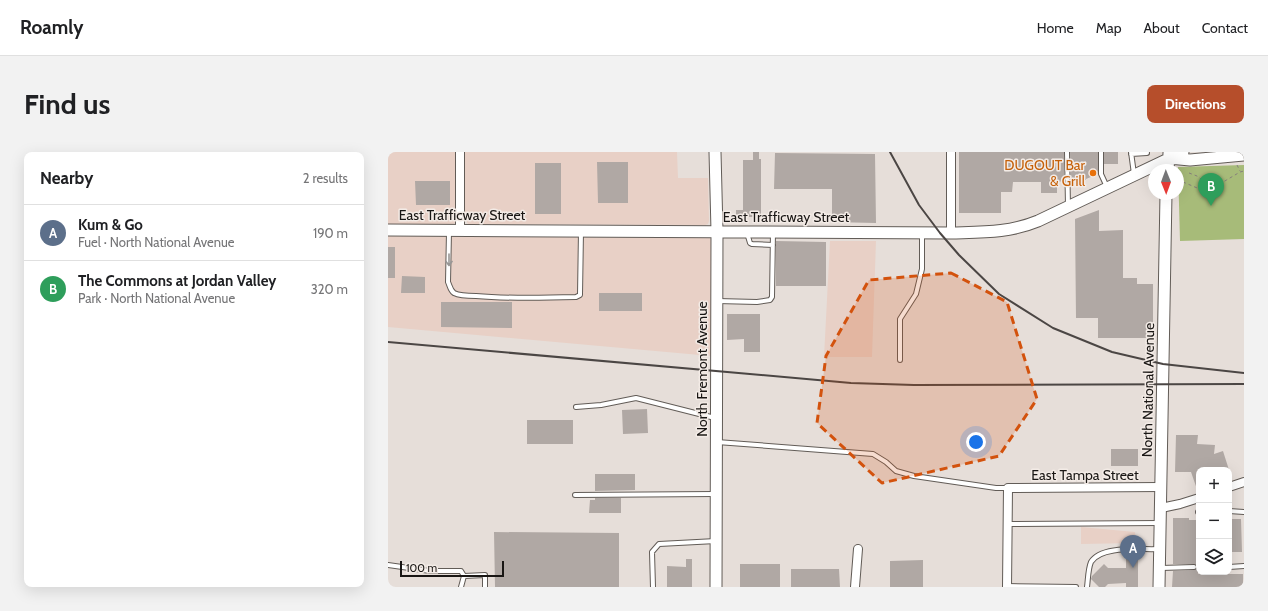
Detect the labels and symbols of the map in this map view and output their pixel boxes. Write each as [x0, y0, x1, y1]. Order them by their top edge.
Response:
place label: DUGOUT Bar & Grill [1004, 156, 1086, 190]
north arrow [1148, 164, 1184, 200]
marker: DUGOUT Bar & Grill [1088, 168, 1098, 178]
pin: B [1198, 173, 1224, 206]
street label: East Trafficway Street [399, 206, 526, 224]
street label: East Trafficway Street [723, 208, 850, 226]
one-way arrow [445, 253, 453, 266]
street label: North Fremont Avenue [693, 301, 711, 437]
street label: North National Avenue [1138, 323, 1158, 457]
your location [966, 432, 986, 452]
street label: East Tampa Street [1031, 466, 1139, 484]
pin: A [1120, 535, 1146, 568]
scale bar [400, 559, 504, 578]

